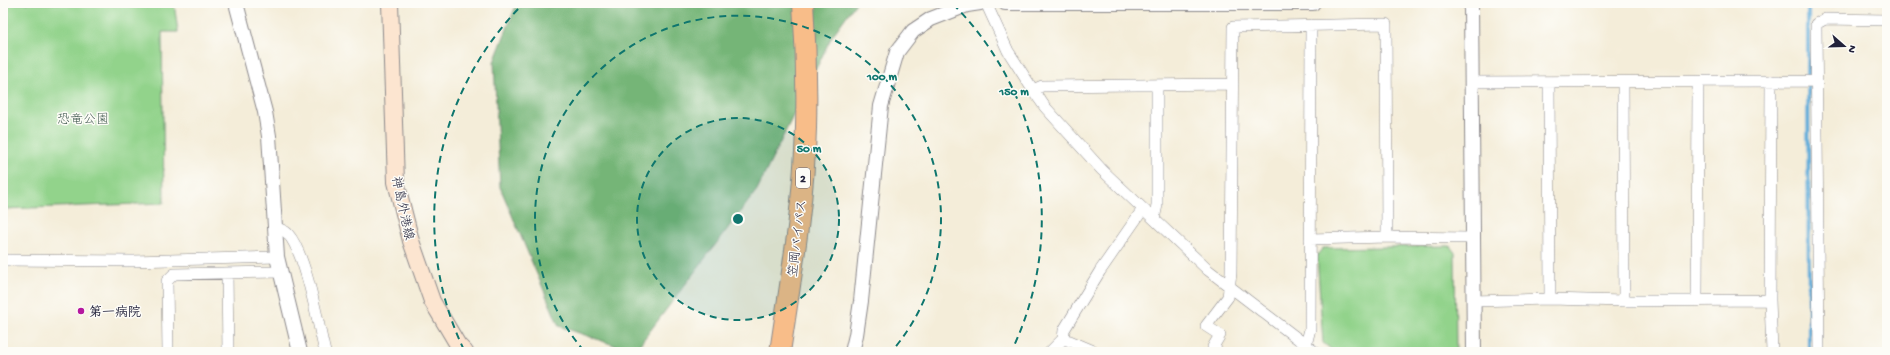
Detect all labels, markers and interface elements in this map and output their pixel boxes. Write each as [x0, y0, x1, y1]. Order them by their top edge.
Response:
north arrow [1824, 26, 1864, 66]
text: N [1845, 43, 1858, 54]
text: 100 m [866, 71, 897, 85]
text: 150 m [998, 86, 1029, 100]
park label: 恐竜公園 [57, 112, 109, 128]
text: 50 m [797, 143, 822, 157]
road number: 2 [796, 168, 810, 188]
street label: 神島外港線 [387, 175, 417, 243]
street label: 笠岡バイパス [785, 199, 811, 278]
centre of rings [731, 212, 745, 226]
place label: 第一病院 [89, 304, 141, 321]
marker: 第一病院 [76, 306, 86, 316]

